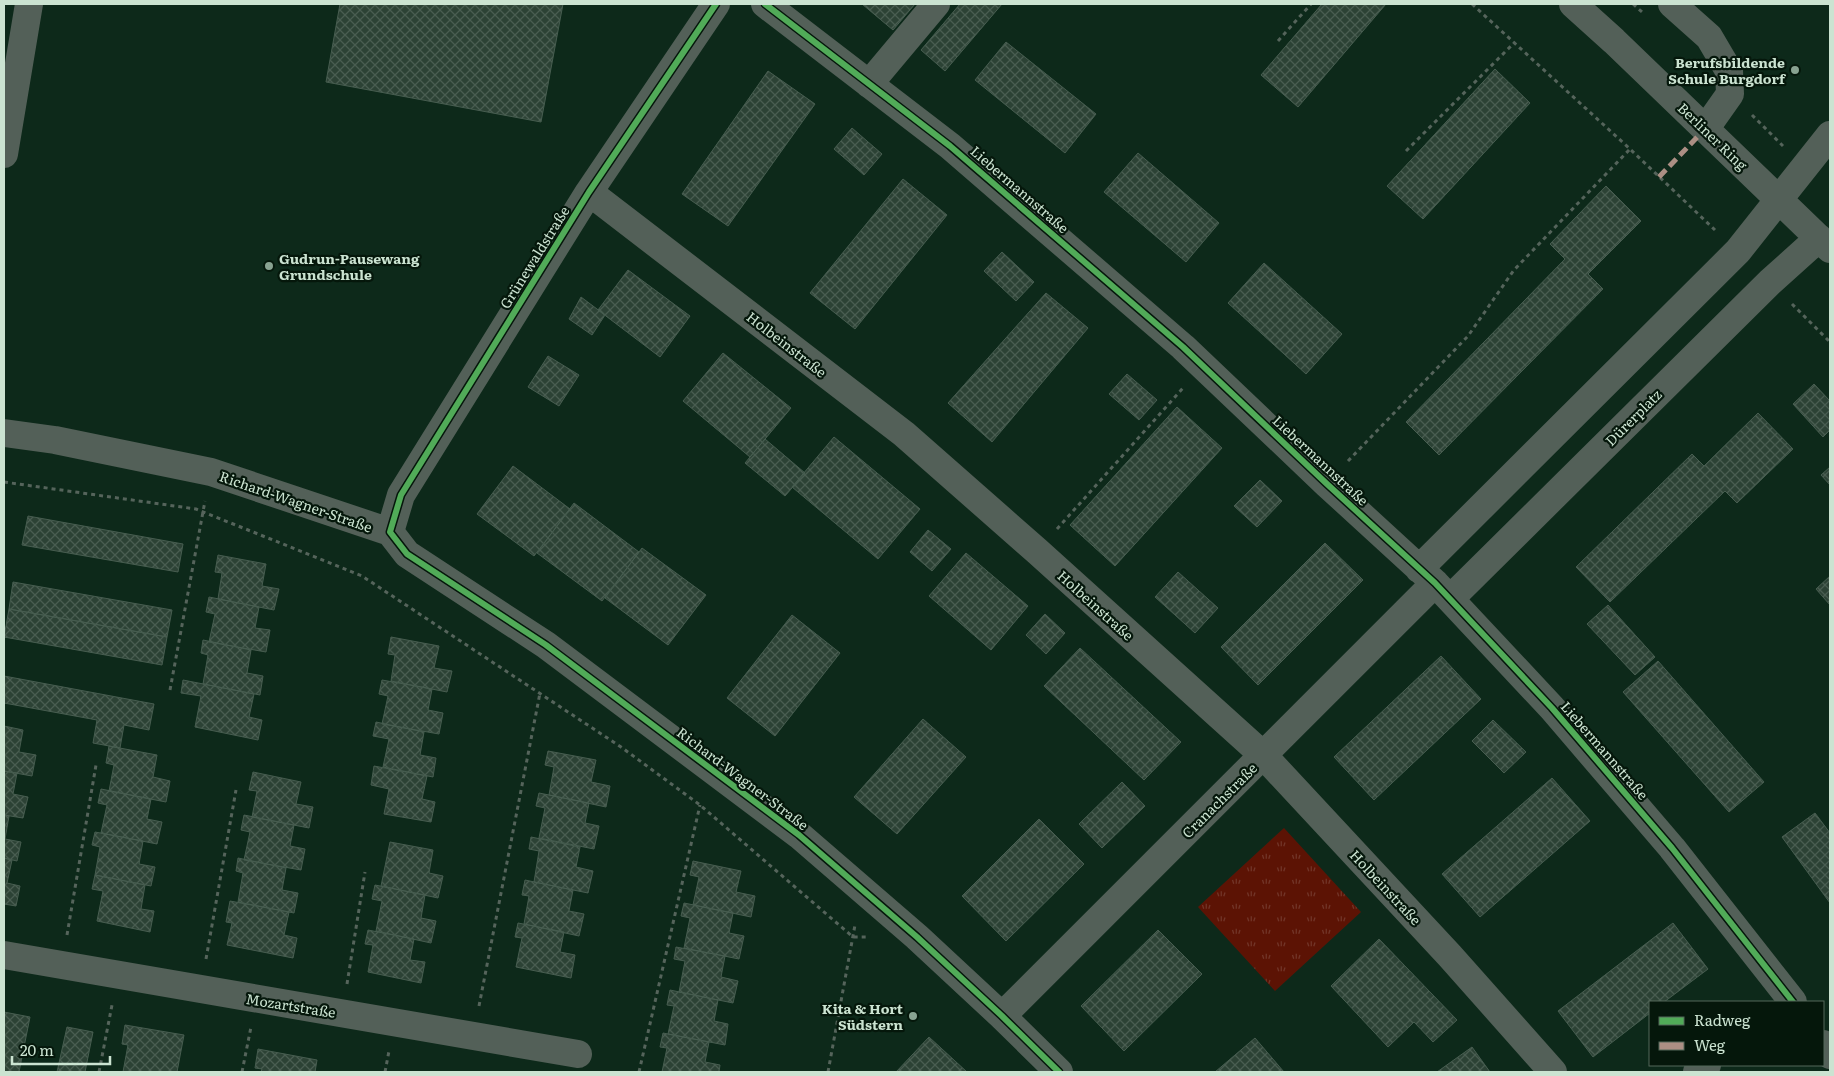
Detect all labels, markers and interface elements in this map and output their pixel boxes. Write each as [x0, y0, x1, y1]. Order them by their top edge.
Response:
place label: Berufsbildende Schule Burgdorf [1668, 52, 1787, 88]
marker: Berufsbildende Schule Burgdorf [1789, 64, 1801, 76]
street label: Berliner Ring [1674, 98, 1752, 174]
street label: Liebermannstraße [967, 141, 1073, 237]
street label: Grünewaldstraße [494, 202, 574, 312]
place label: Gudrun-Pausewang Grundschule [279, 248, 420, 284]
marker: Gudrun-Pausewang Grundschule [263, 260, 275, 272]
street label: Holbeinstraße [743, 306, 831, 382]
street label: Dürerplatz [1600, 384, 1666, 450]
street label: Liebermannstraße [1269, 410, 1373, 510]
street label: Richard-Wagner-Straße [217, 465, 375, 537]
street label: Holbeinstraße [1054, 565, 1138, 645]
street label: Liebermannstraße [1557, 697, 1653, 803]
street label: Richard-Wagner-Straße [673, 722, 813, 834]
street label: Cranachstraße [1177, 758, 1261, 842]
street label: Holbeinstraße [1346, 845, 1426, 929]
street label: Mozartstraße [245, 988, 337, 1022]
place label: Kita & Hort Südstern [822, 998, 904, 1034]
legend [1649, 1001, 1824, 1066]
text: Radweg [1694, 1008, 1751, 1031]
marker: Kita & Hort Südstern [907, 1010, 919, 1022]
text: Weg [1694, 1033, 1726, 1056]
scale bar [12, 1034, 110, 1066]
text: 20 m [20, 1038, 54, 1061]

